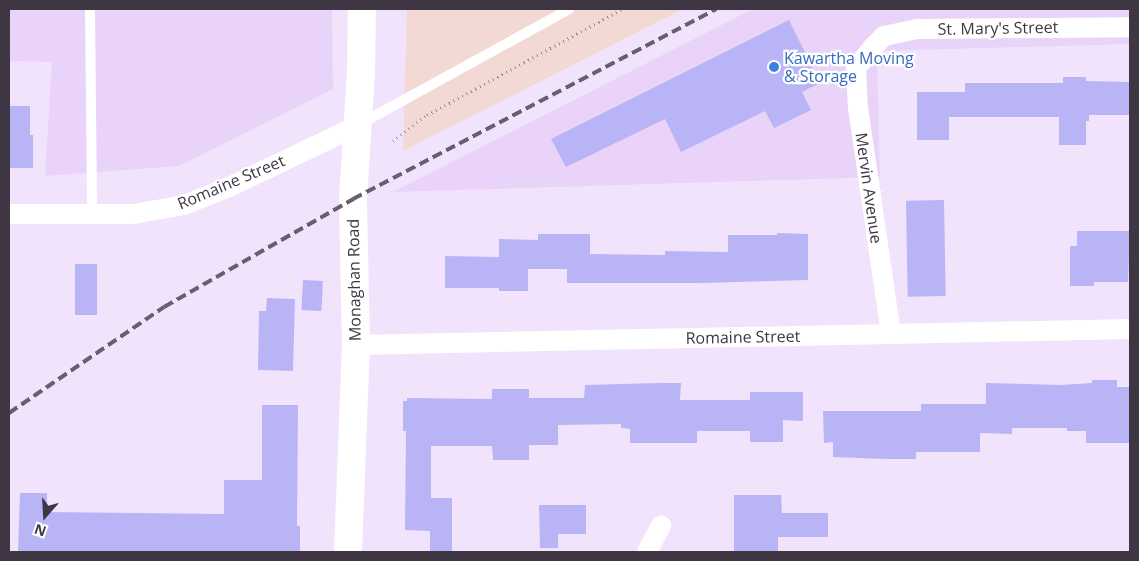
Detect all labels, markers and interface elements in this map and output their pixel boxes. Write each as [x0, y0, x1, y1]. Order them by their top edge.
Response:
street label: St. Mary's Street [938, 17, 1058, 39]
place label: Kawartha Moving & Storage [784, 48, 914, 86]
marker: Kawartha Moving & Storage [768, 61, 780, 73]
street label: Mervin Avenue [852, 131, 886, 245]
street label: Romaine Street [174, 151, 288, 213]
street label: Monaghan Road [343, 219, 365, 341]
street label: Romaine Street [685, 326, 801, 348]
north arrow [20, 491, 70, 541]
text: N [31, 520, 48, 541]

